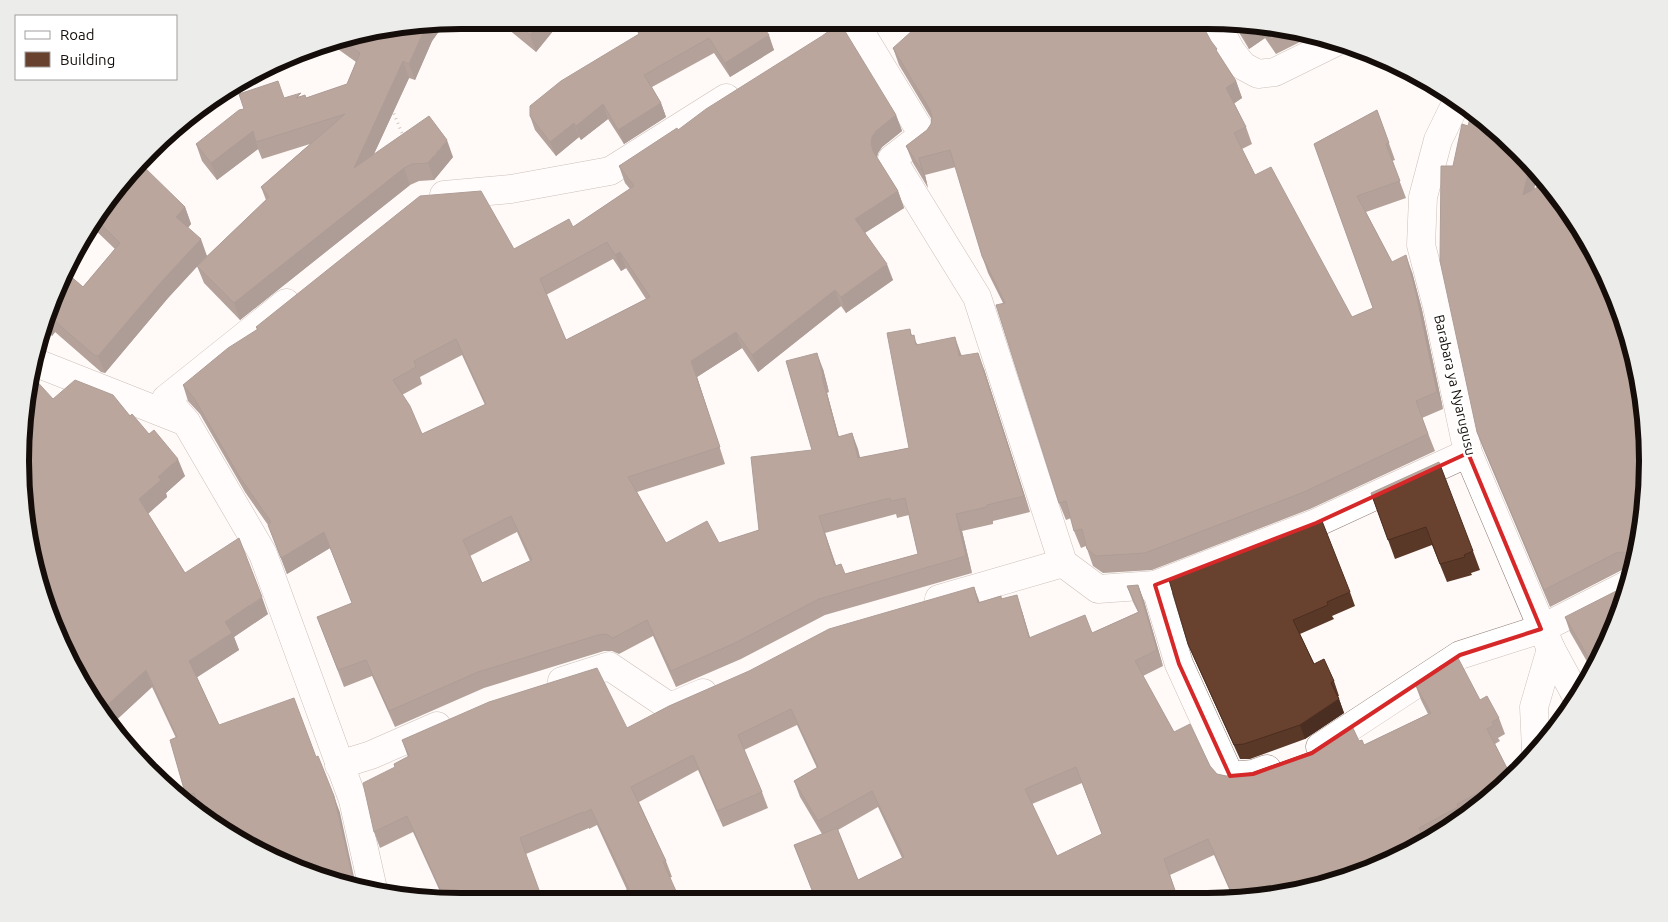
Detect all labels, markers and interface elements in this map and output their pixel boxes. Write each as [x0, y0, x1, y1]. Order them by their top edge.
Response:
legend [15, 15, 178, 80]
text: Road [60, 26, 95, 43]
text: Building [60, 51, 115, 68]
street label: Barabara ya Nyarugusu [1431, 313, 1479, 457]

